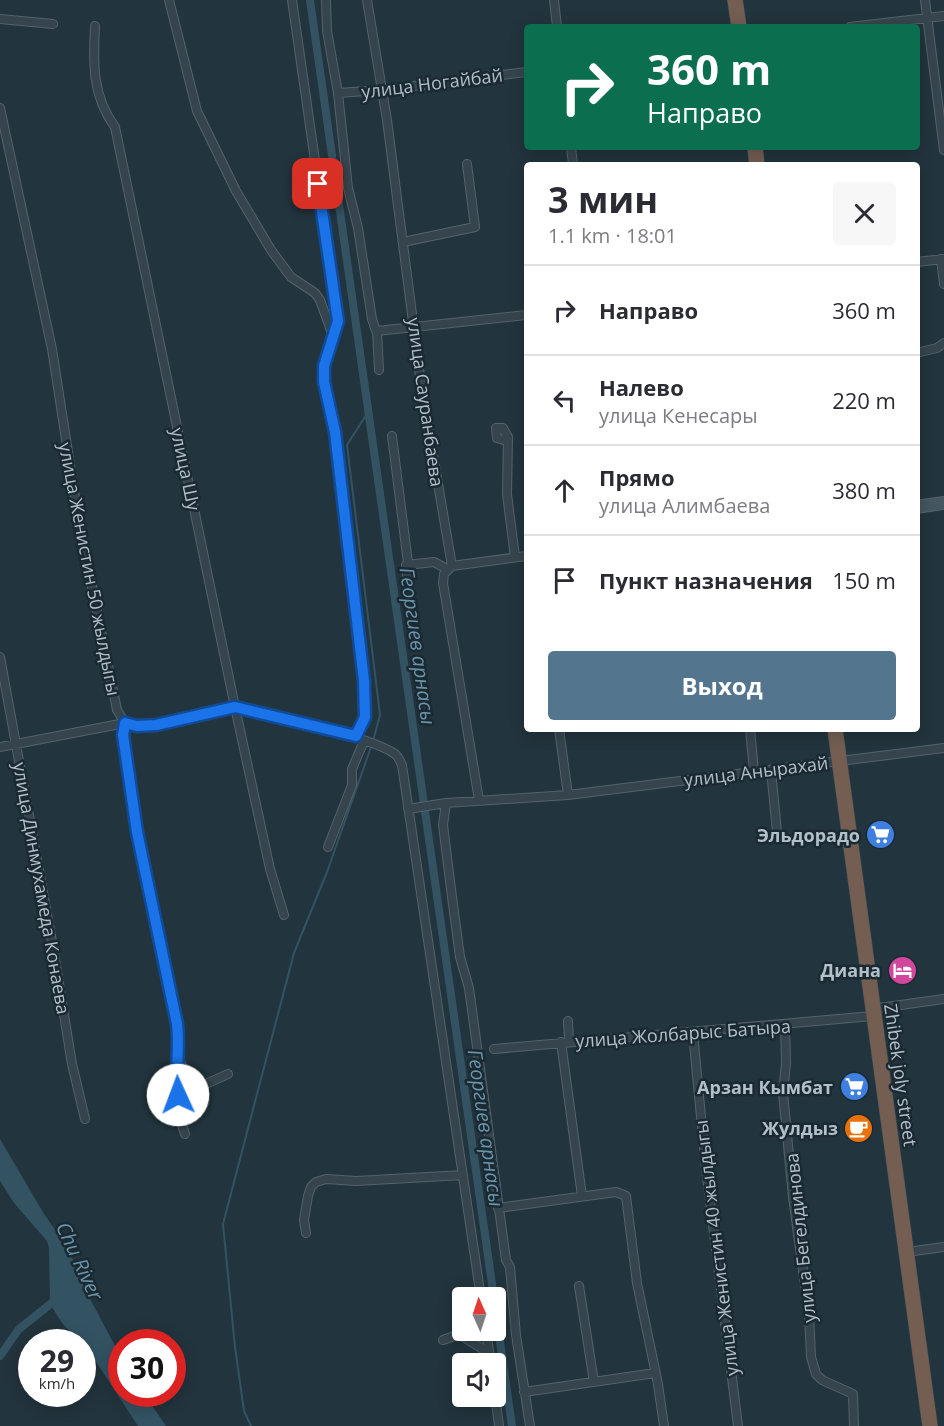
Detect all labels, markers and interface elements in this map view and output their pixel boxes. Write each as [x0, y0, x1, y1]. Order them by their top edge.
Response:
text: 360 m [647, 40, 771, 97]
icon: right [548, 48, 626, 126]
street label: улица Ногайбай [360, 62, 504, 104]
text: Направо [647, 94, 762, 131]
pin [292, 158, 343, 209]
icon: arrive [301, 167, 334, 200]
text: 3 мин [548, 175, 658, 224]
button: close [833, 182, 896, 245]
text: 1.1 km · 18:01 [548, 222, 677, 249]
icon: right [548, 294, 581, 327]
text: Направо [599, 295, 698, 325]
text: 360 m [832, 295, 896, 325]
street label: улица Сауранбаева [402, 316, 450, 488]
text: Налево [599, 372, 684, 402]
icon: left [548, 384, 581, 417]
text: 220 m [832, 385, 896, 415]
text: улица Кенесары [599, 402, 758, 429]
street label: улица Шу [165, 425, 207, 514]
street label: улица Женистин 50 жылдыгы [54, 440, 126, 698]
text: Прямо [599, 462, 675, 492]
icon: ahead [548, 474, 581, 507]
text: 380 m [832, 475, 896, 505]
text: улица Алимбаева [599, 492, 770, 519]
icon: arrive [548, 564, 581, 597]
text: Пункт назначения [599, 565, 813, 595]
text: 150 m [832, 565, 896, 595]
water label: Георгиев арнасы [394, 566, 442, 726]
button: Выход [548, 651, 896, 720]
street label: улица Анырахай [682, 750, 830, 792]
street label: улица Динмухамеда Конаева [8, 760, 76, 1016]
supermarket icon: Эльдорадо [865, 819, 897, 851]
place label: Эльдорадо [757, 823, 860, 847]
hotel icon: Диана [886, 954, 918, 986]
place label: Диана [821, 958, 881, 982]
street label: Zhibek joly street [879, 1002, 923, 1148]
street label: улица Жолбарыс Батыра [574, 1013, 792, 1053]
water label: Георгиев арнасы [462, 1048, 510, 1208]
position arrow [146, 1063, 210, 1127]
supermarket icon: Арзан Кымбат [838, 1071, 870, 1103]
place label: Арзан Кымбат [697, 1075, 833, 1099]
cafe icon: Жулдыз [843, 1112, 875, 1144]
place label: Жулдыз [762, 1116, 838, 1140]
street label: улица Женистин 40 жылдыгы [688, 1119, 744, 1377]
street label: улица Бегелдинова [779, 1152, 821, 1324]
water label: Chu River [50, 1217, 110, 1306]
north arrow [452, 1287, 506, 1341]
map controls [452, 1287, 506, 1407]
speed limit sign: 30 [108, 1329, 186, 1407]
text: 29 [40, 1340, 74, 1381]
button: sound [452, 1353, 506, 1407]
text: km/h [39, 1373, 75, 1393]

